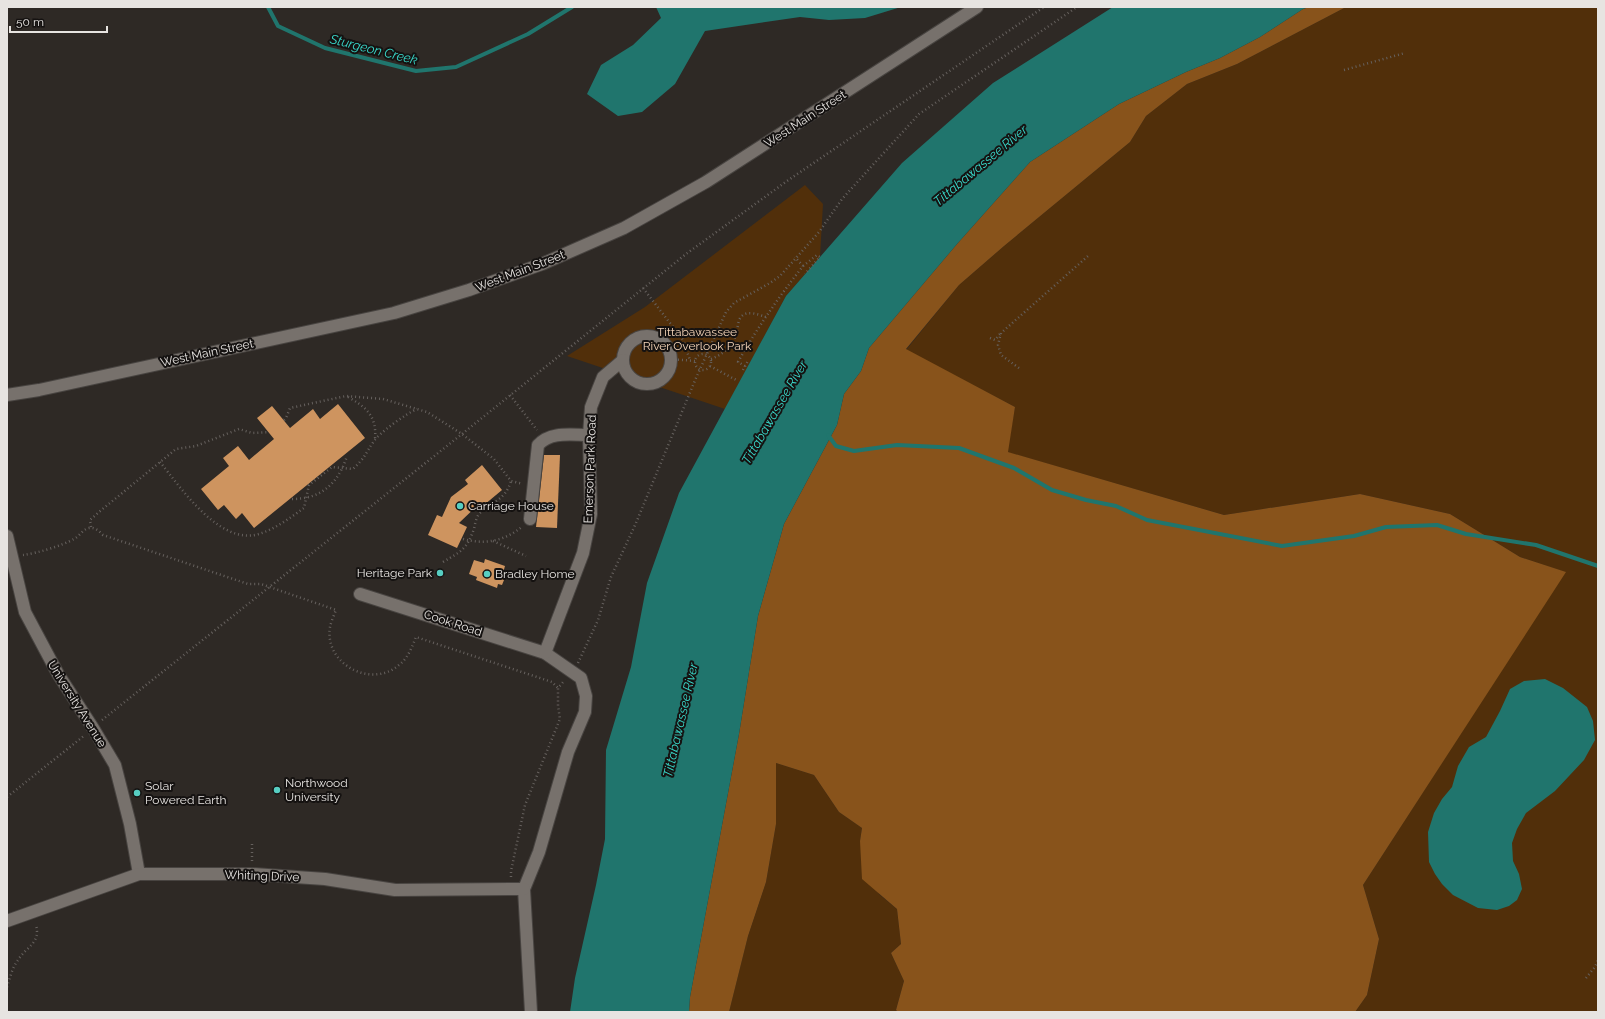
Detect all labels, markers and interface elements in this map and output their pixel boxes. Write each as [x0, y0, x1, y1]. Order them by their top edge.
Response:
scale bar [10, 8, 107, 34]
text: 50 m [16, 15, 44, 29]
water label: Sturgeon Creek [328, 31, 419, 68]
street label: West Main Street [762, 87, 848, 151]
water label: Tittabawassee River [931, 122, 1030, 209]
street label: West Main Street [473, 248, 567, 294]
park label: Tittabawassee River Overlook Park [643, 325, 752, 353]
street label: West Main Street [159, 336, 255, 370]
water label: Tittabawassee River [739, 357, 810, 467]
street label: Emerson Park Road [581, 414, 599, 524]
place label: Carriage House [468, 499, 554, 513]
marker: Carriage House [455, 501, 465, 511]
place label: Heritage Park [357, 566, 433, 580]
place label: Bradley Home [495, 567, 575, 581]
marker: Heritage Park [435, 568, 445, 578]
marker: Bradley Home [482, 569, 492, 579]
street label: Cook Road [422, 607, 484, 639]
street label: University Avenue [45, 658, 109, 750]
water label: Tittabawassee River [660, 661, 701, 779]
place label: Northwood University [285, 776, 348, 804]
place label: Solar Powered Earth [145, 779, 226, 807]
marker: Northwood University [272, 785, 282, 795]
marker: Solar Powered Earth [132, 788, 142, 798]
street label: Whiting Drive [224, 868, 300, 884]

